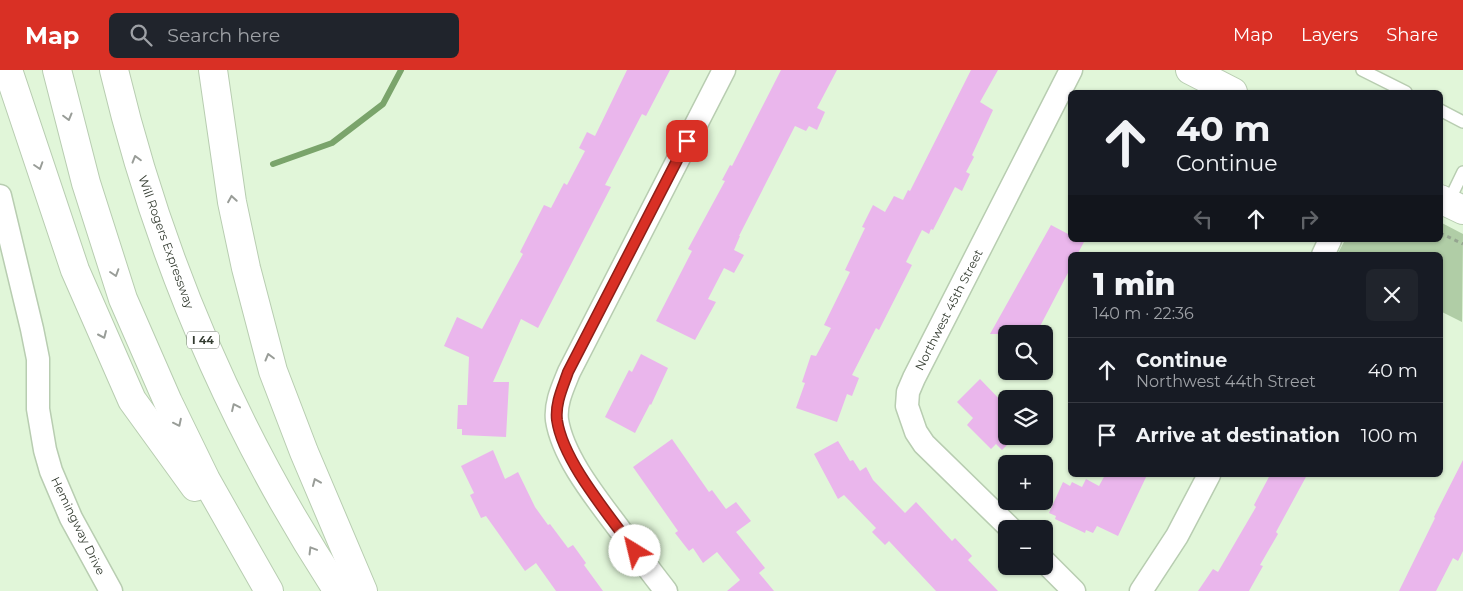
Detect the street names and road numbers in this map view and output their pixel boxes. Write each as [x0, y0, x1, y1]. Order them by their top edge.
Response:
street label: Will Rogers Expressway [135, 173, 198, 311]
street label: Northwest 45th Street [912, 247, 986, 373]
road number: I 44 [187, 332, 219, 348]
street label: Hemingway Drive [48, 474, 109, 577]

